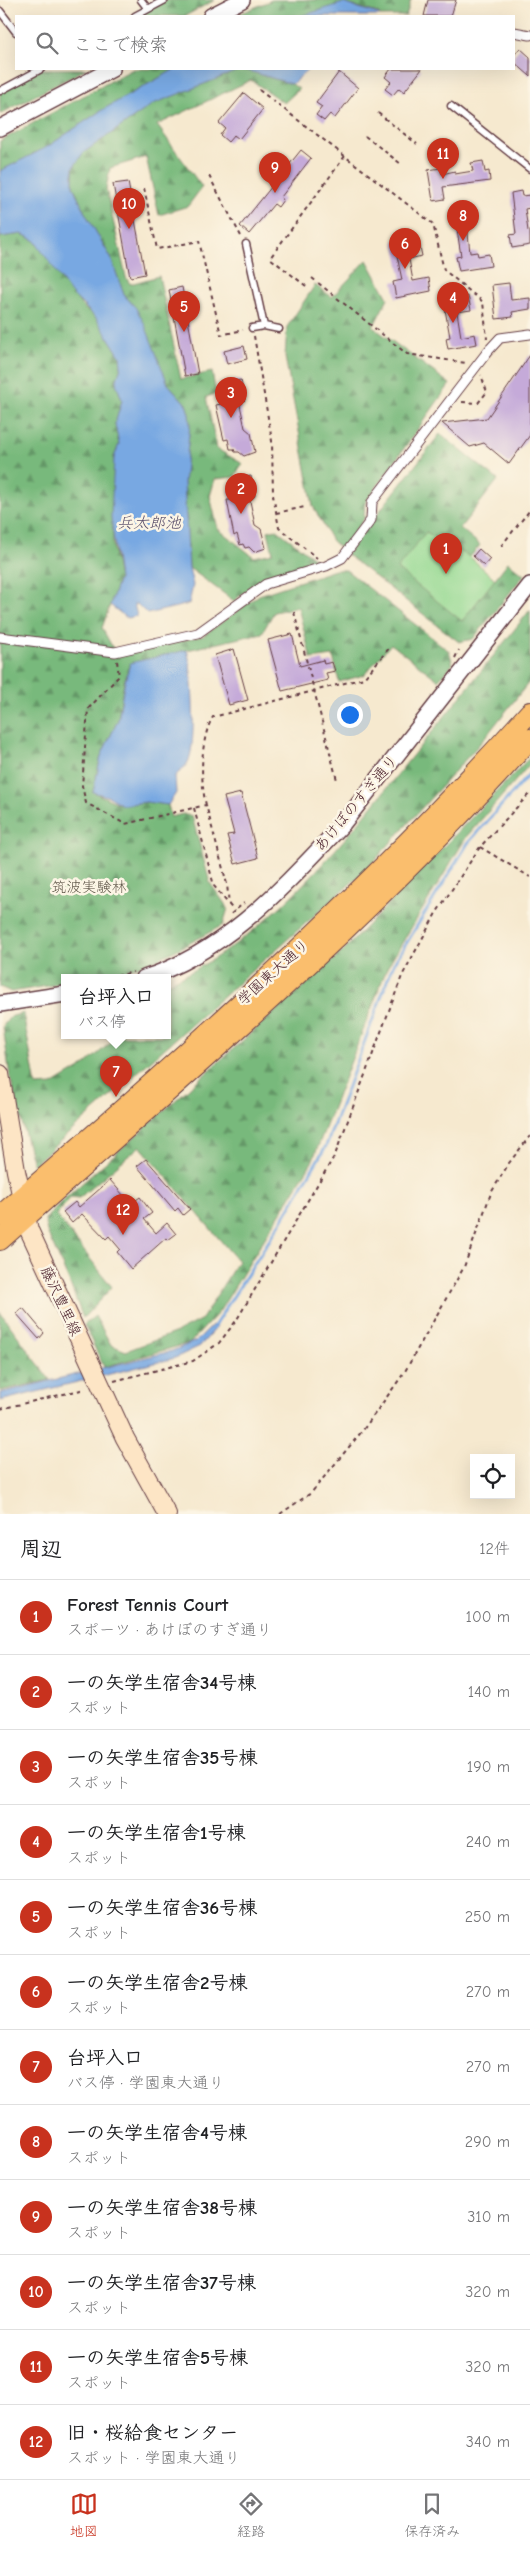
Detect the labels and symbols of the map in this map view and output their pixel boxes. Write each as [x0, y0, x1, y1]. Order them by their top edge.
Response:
pin: 11 [427, 138, 459, 179]
pin: 9 [259, 152, 291, 193]
pin: 10 [113, 188, 145, 229]
pin: 8 [447, 200, 479, 241]
pin: 6 [389, 228, 421, 269]
pin: 4 [437, 282, 469, 323]
pin: 5 [168, 291, 200, 332]
pin: 3 [215, 377, 247, 418]
pin: 2 [225, 473, 257, 514]
water label: 兵太郎池 [117, 514, 182, 532]
pin: 1 [430, 533, 462, 574]
your location [337, 702, 363, 728]
street label: あけぼのすぎ通り [311, 751, 401, 855]
park label: 筑波実験林 [51, 878, 127, 896]
street label: 学園東大通り [234, 935, 312, 1009]
pin: 7 [100, 1056, 132, 1097]
pin: 12 [107, 1194, 139, 1235]
street label: 藤沢豊里線 [37, 1263, 85, 1339]

